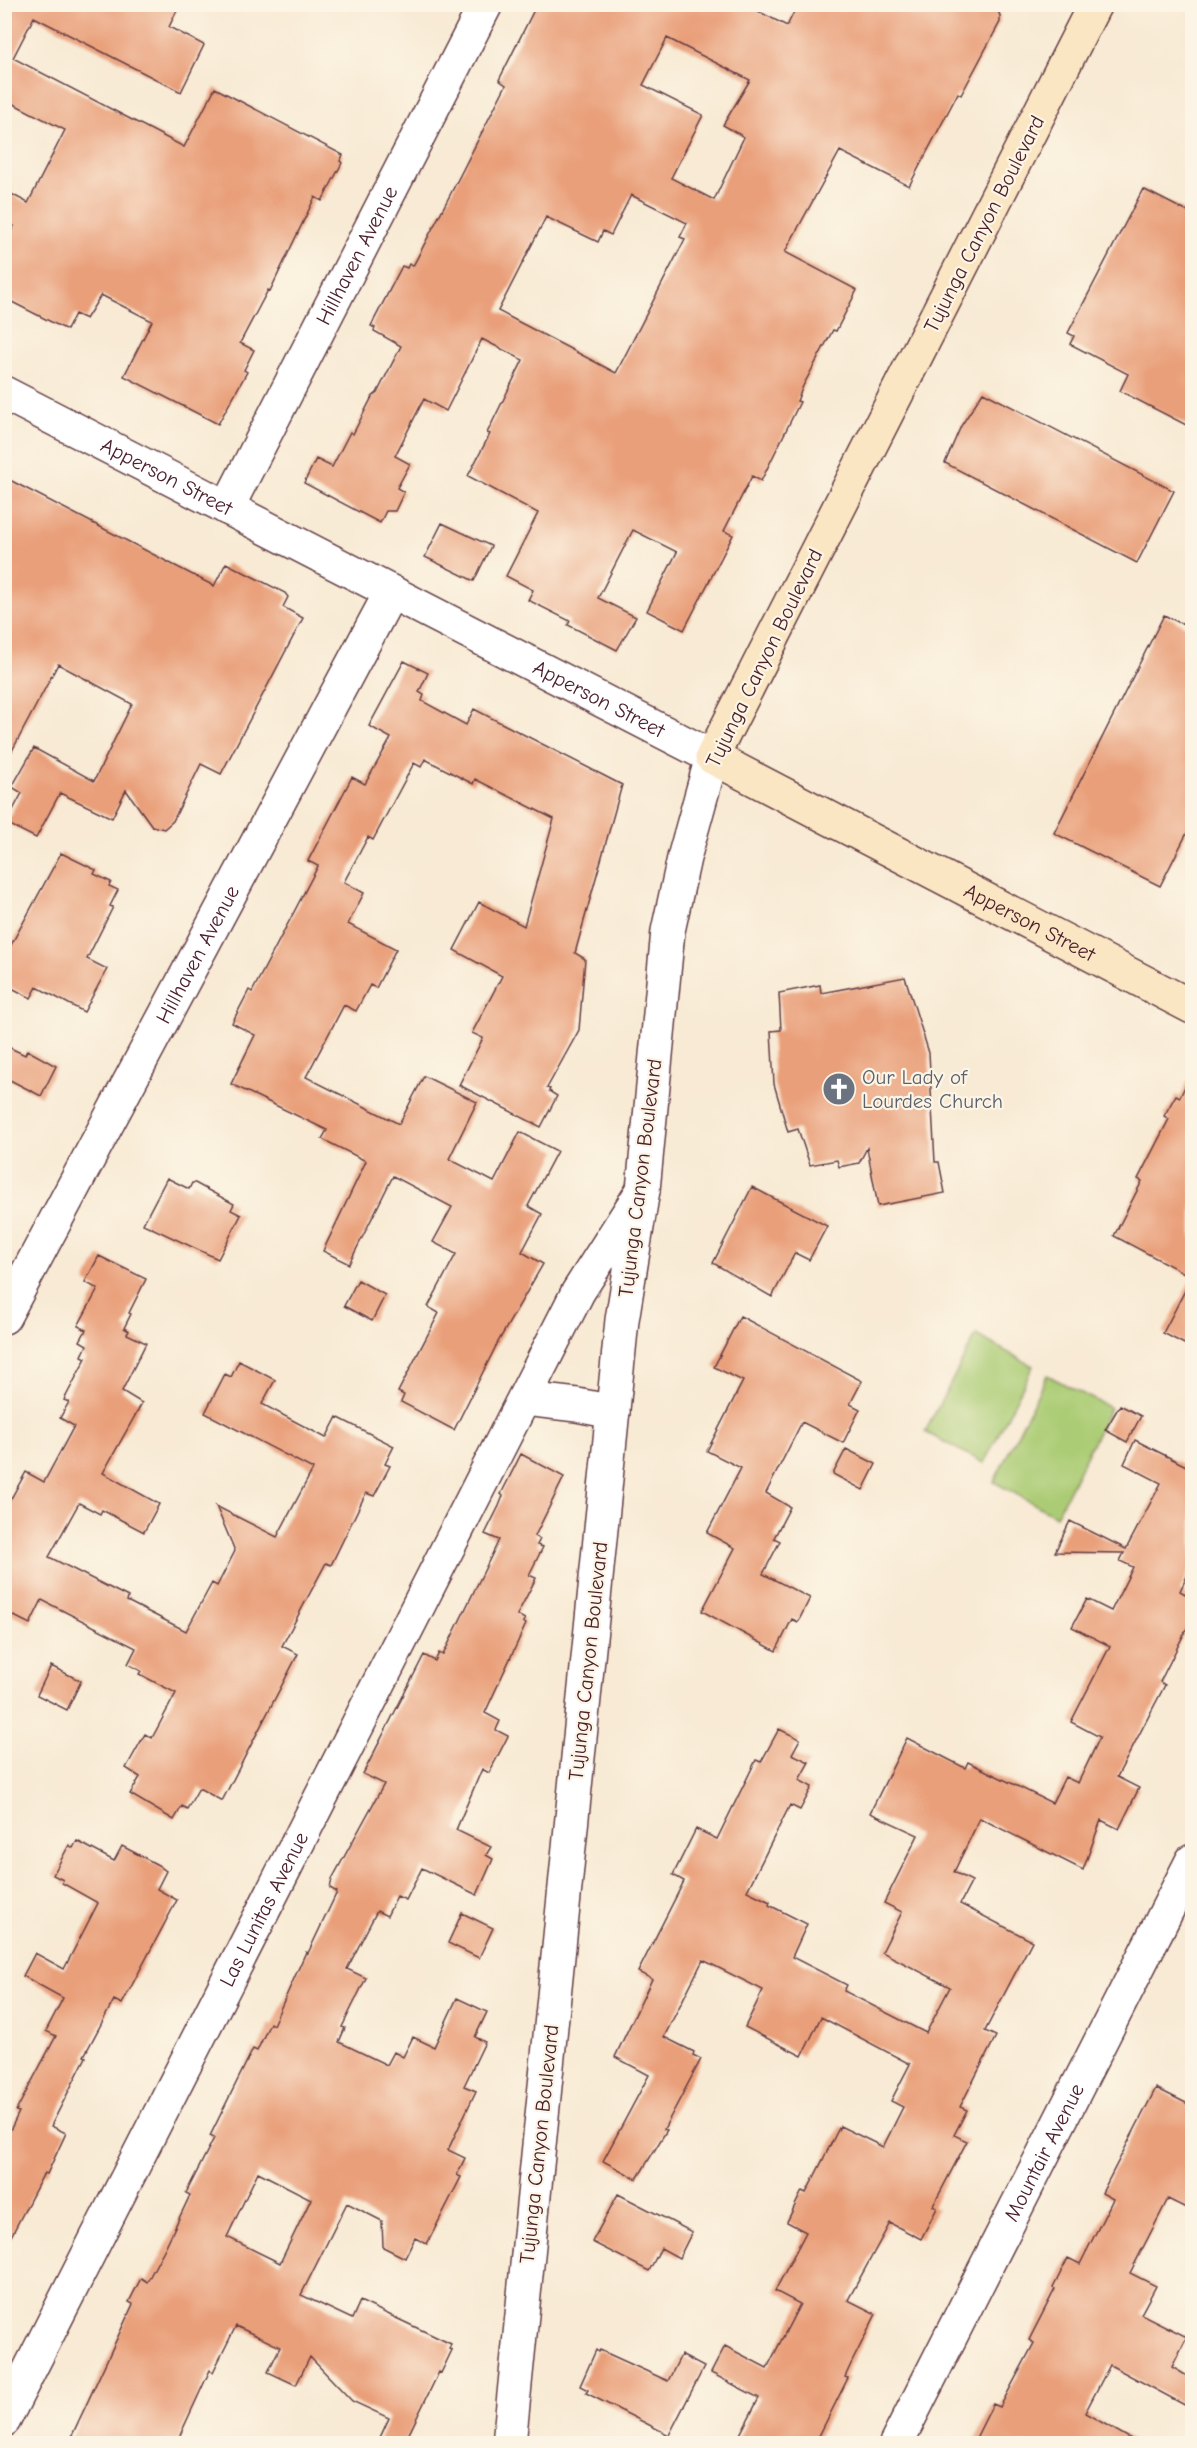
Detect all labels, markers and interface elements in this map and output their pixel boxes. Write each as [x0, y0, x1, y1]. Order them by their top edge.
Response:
street label: Tujunga Canyon Boulevard [919, 112, 1049, 336]
street label: Hillhaven Avenue [311, 182, 402, 329]
street label: Apperson Street [97, 433, 237, 521]
street label: Tujunga Canyon Boulevard [701, 545, 827, 771]
street label: Apperson Street [529, 655, 670, 743]
street label: Apperson Street [960, 878, 1100, 967]
street label: Hillhaven Avenue [151, 881, 244, 1027]
street label: Tujunga Canyon Boulevard [613, 1057, 667, 1299]
place label: Our Lady of Lourdes Church [862, 1065, 1003, 1113]
church icon: Our Lady of Lourdes Church [821, 1071, 857, 1107]
street label: Tujunga Canyon Boulevard [564, 1540, 612, 1782]
street label: Las Lunitas Avenue [215, 1828, 313, 1991]
street label: Tujunga Canyon Boulevard [515, 2023, 563, 2265]
street label: Mountair Avenue [999, 2079, 1089, 2225]

